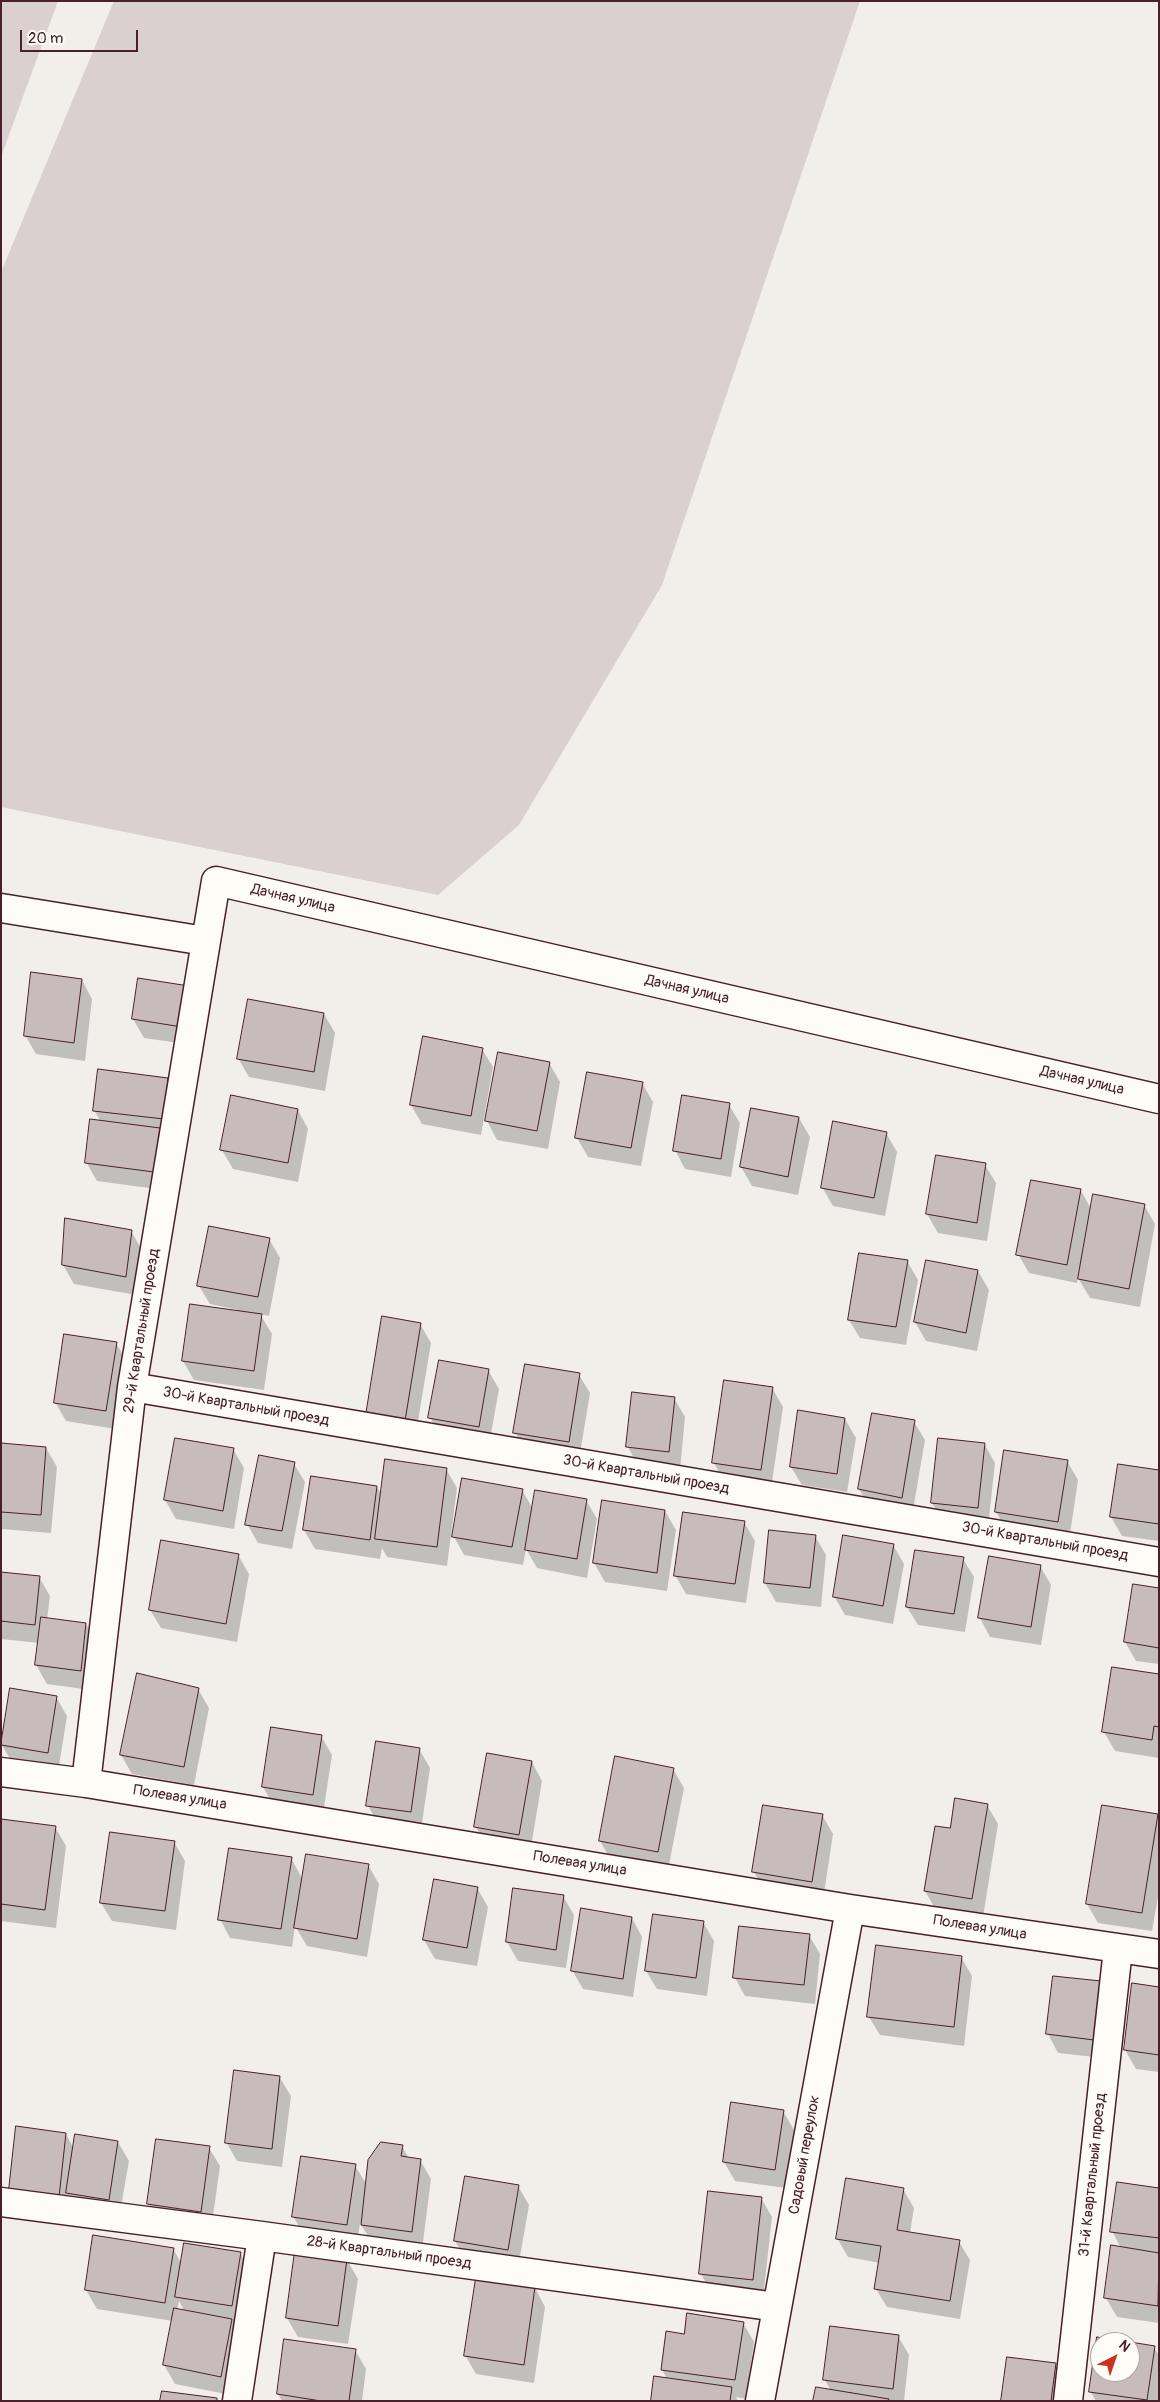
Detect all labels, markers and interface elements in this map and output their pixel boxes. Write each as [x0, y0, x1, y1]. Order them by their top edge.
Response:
scale bar [22, 20, 140, 52]
text: 20 m [28, 29, 63, 48]
street label: Дачная улица [249, 881, 337, 917]
street label: Дачная улица [643, 972, 731, 1008]
street label: Дачная улица [1038, 1063, 1126, 1099]
street label: 29-й Квартальный проезд [120, 1247, 164, 1415]
street label: 30-й Квартальный проезд [161, 1383, 331, 1431]
street label: 30-й Квартальный проезд [561, 1451, 731, 1499]
street label: 30-й Квартальный проезд [960, 1518, 1130, 1566]
street label: Полевая улица [132, 1782, 228, 1814]
street label: Полевая улица [532, 1848, 628, 1880]
street label: Полевая улица [932, 1912, 1028, 1944]
street label: 31-й Квартальный проезд [1075, 2092, 1111, 2258]
street label: Садовый переулок [786, 2094, 824, 2216]
street label: 28-й Квартальный проезд [306, 2233, 472, 2273]
north arrow [1090, 2332, 1140, 2382]
text: N [1115, 2337, 1134, 2356]

